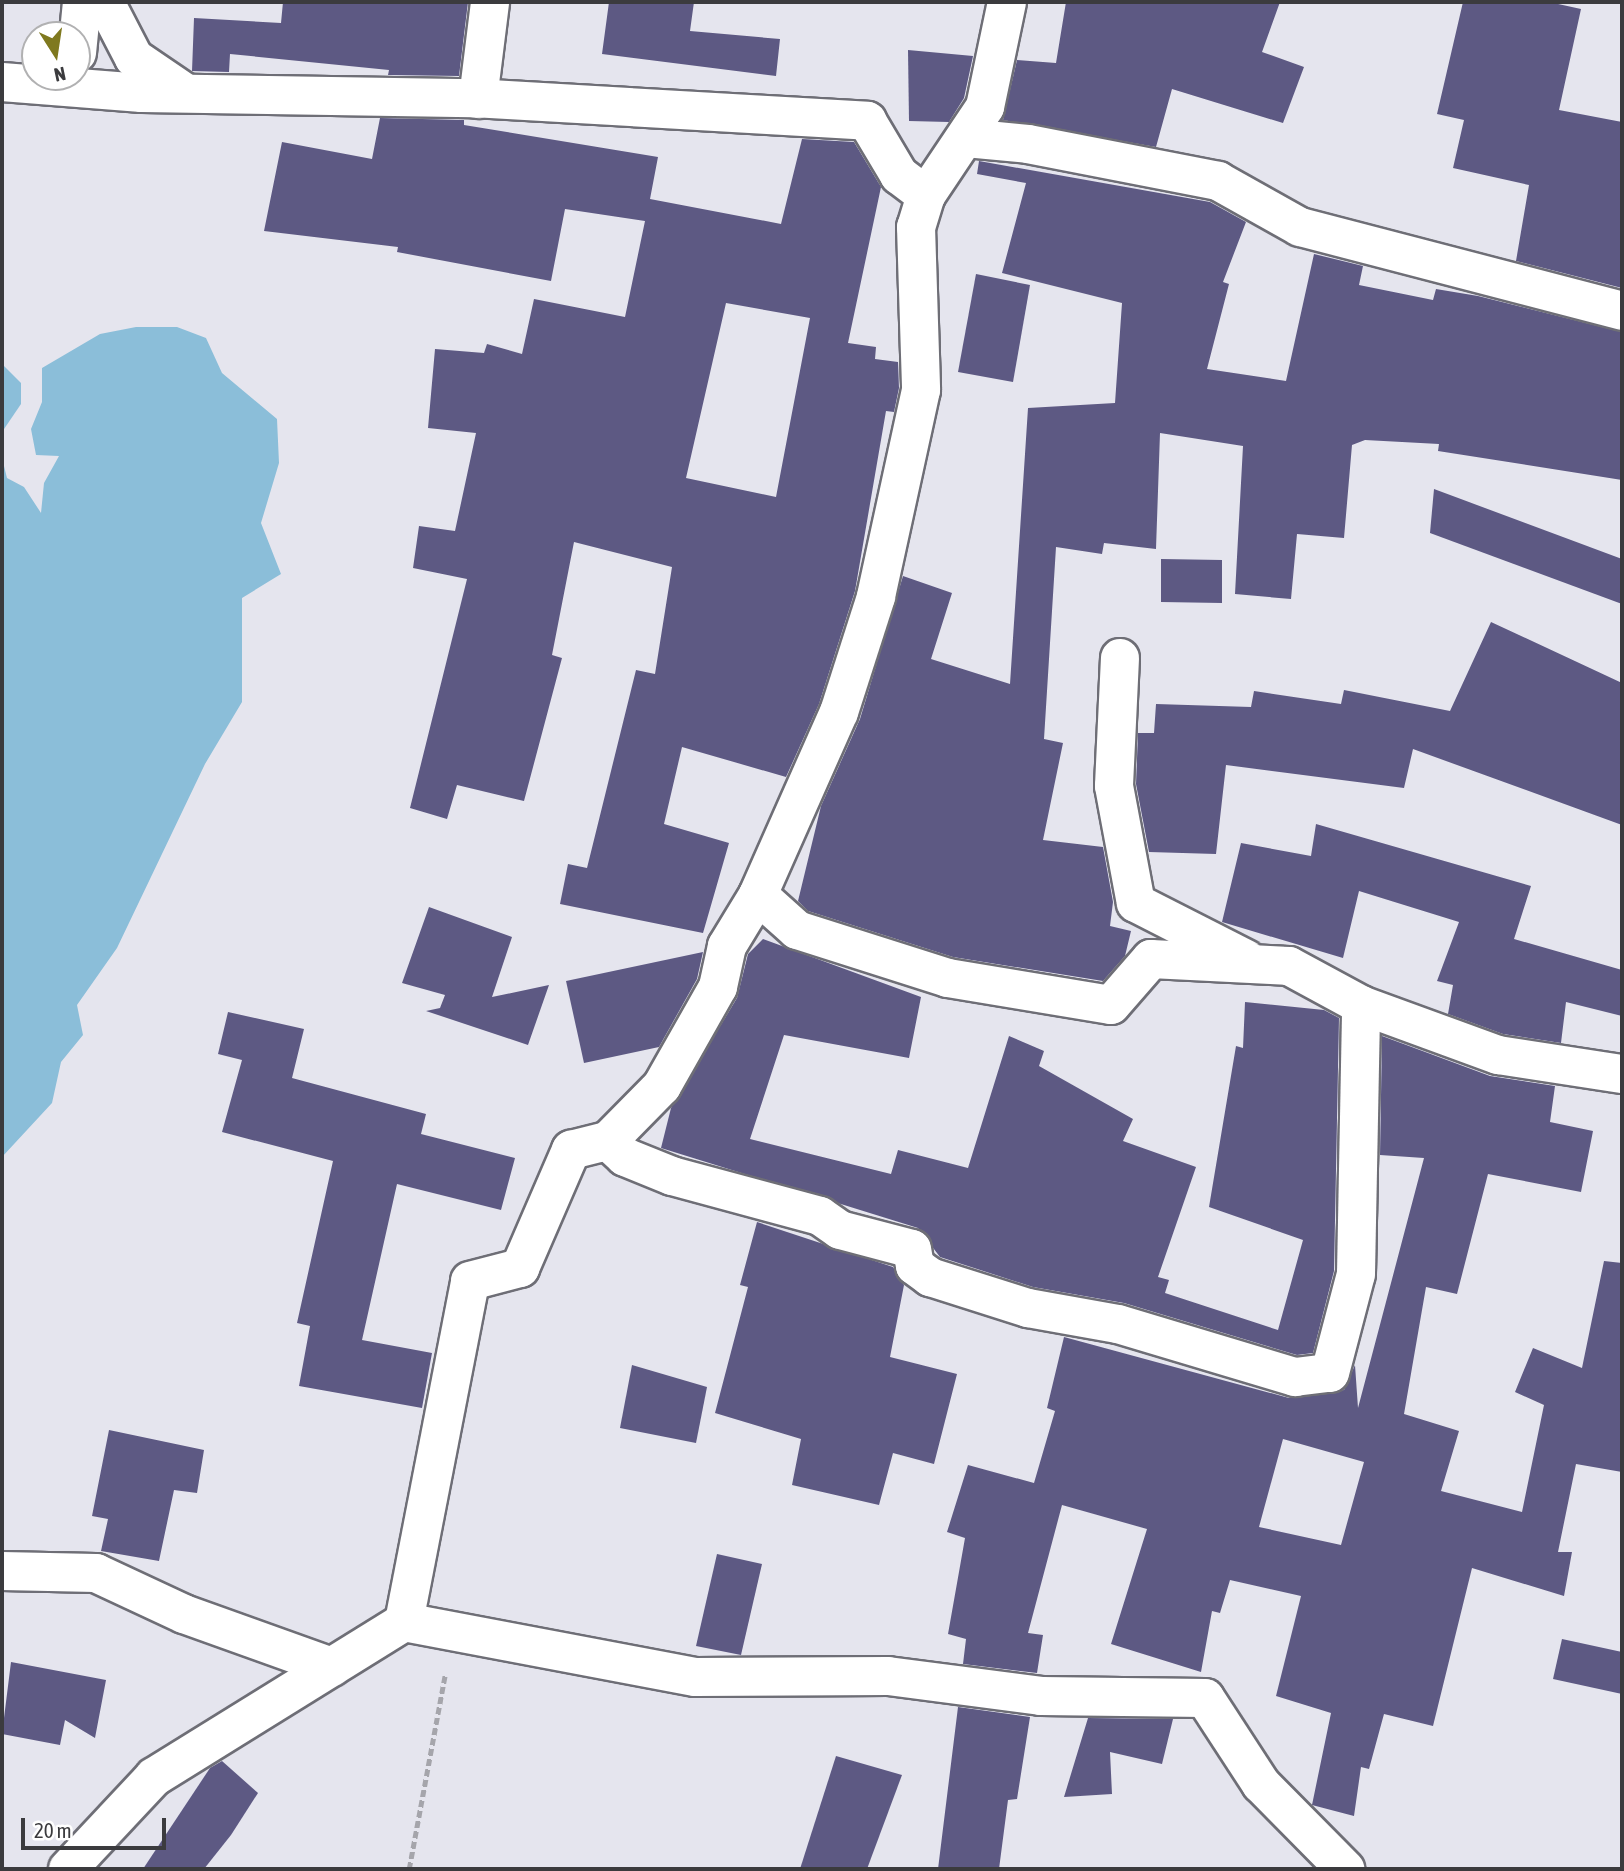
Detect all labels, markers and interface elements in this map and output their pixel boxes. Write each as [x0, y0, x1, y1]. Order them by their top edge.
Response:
north arrow [21, 21, 91, 91]
text: N [52, 63, 68, 87]
scale bar [24, 1804, 170, 1848]
text: 20 m [34, 1818, 72, 1842]

